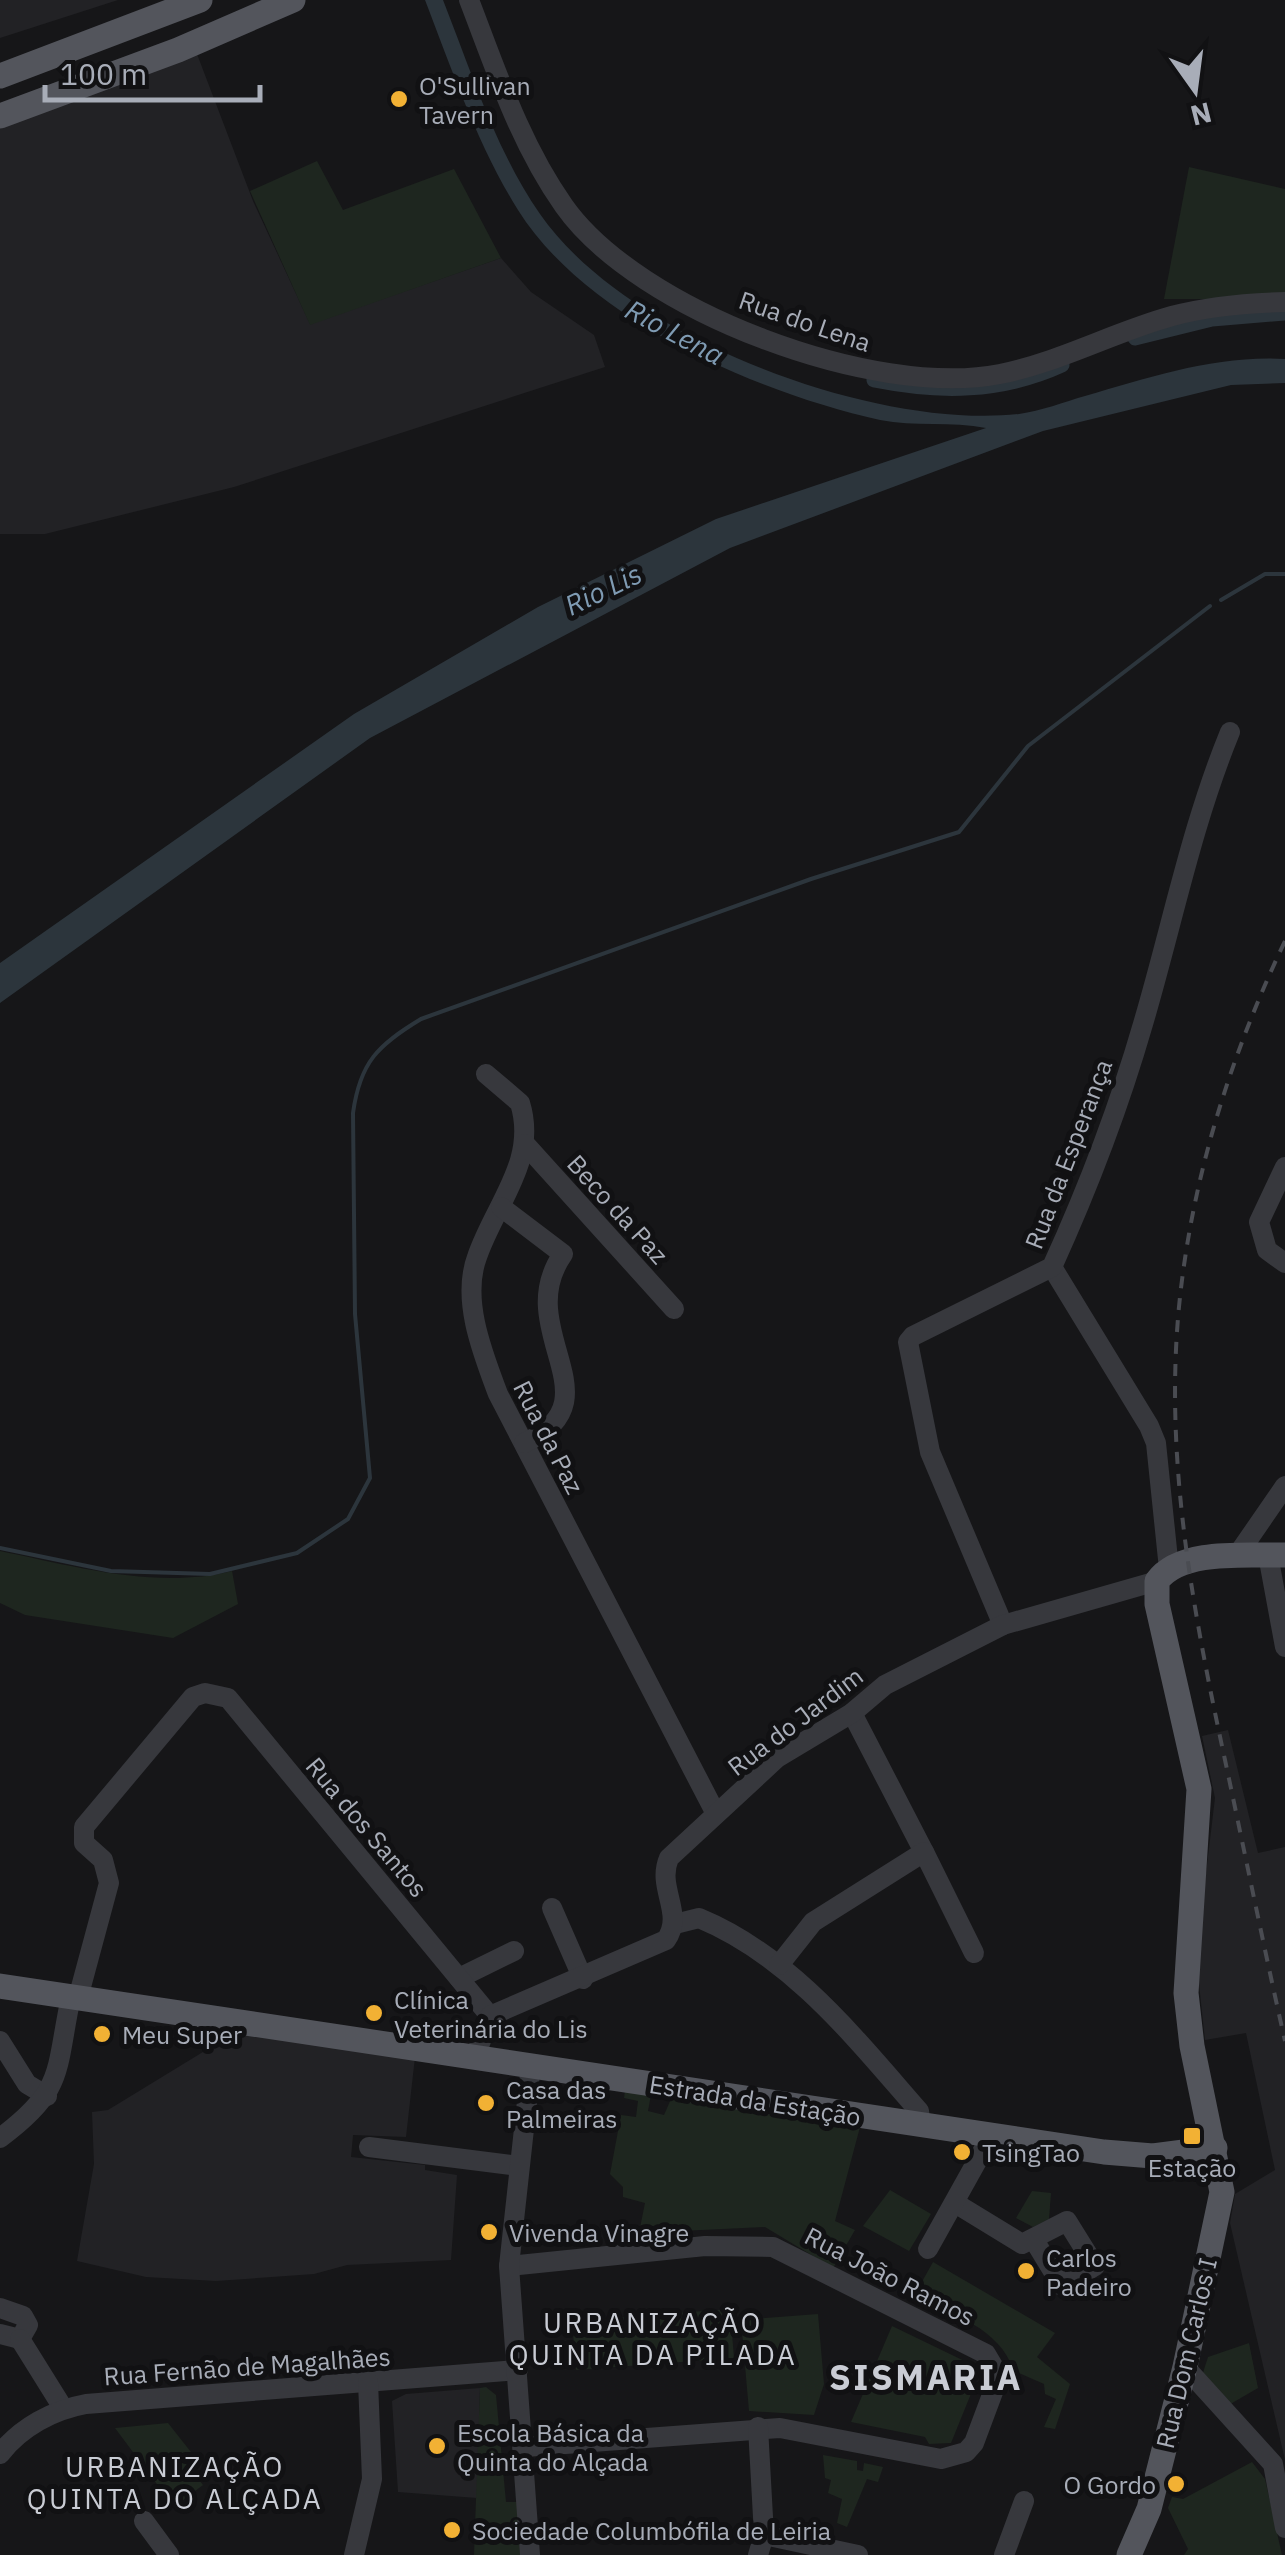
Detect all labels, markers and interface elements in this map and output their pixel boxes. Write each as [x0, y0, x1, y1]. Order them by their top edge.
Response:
scale bar [45, 40, 260, 102]
north arrow [1145, 40, 1245, 140]
text: 100 m [60, 54, 147, 93]
place label: O'Sullivan Tavern [419, 69, 531, 131]
marker: O'Sullivan Tavern [388, 88, 410, 110]
text: N [1187, 94, 1215, 135]
street label: Rua do Lena [735, 283, 875, 359]
water label: Rio Lena [619, 291, 731, 373]
water label: Rio Lis [558, 555, 648, 623]
street label: Rua da Esperança [1017, 1054, 1119, 1254]
street label: Beco da Paz [560, 1147, 676, 1271]
street label: Rua da Paz [506, 1375, 592, 1499]
street label: Rua do Jardim [721, 1659, 869, 1783]
street label: Rua dos Santos [299, 1750, 435, 1904]
place label: Clínica Veterinária do Lis [394, 1983, 588, 2045]
marker: Clínica Veterinária do Lis [363, 2002, 385, 2024]
place label: Meu Super [122, 2018, 242, 2051]
marker: Meu Super [91, 2023, 113, 2045]
street label: Estrada da Estação [647, 2067, 863, 2133]
place label: Casa das Palmeiras [506, 2073, 617, 2135]
marker: Casa das Palmeiras [475, 2092, 497, 2114]
marker: Estação [1181, 2125, 1203, 2147]
place label: TsingTao [982, 2136, 1080, 2169]
marker: TsingTao [951, 2141, 973, 2163]
place label: Estação [1148, 2151, 1236, 2184]
place label: Vivenda Vinagre [509, 2216, 689, 2249]
street label: Rua João Ramos [799, 2219, 981, 2333]
marker: Vivenda Vinagre [478, 2221, 500, 2243]
place label: Carlos Padeiro [1046, 2241, 1132, 2303]
street label: Rua Dom Carlos I [1148, 2254, 1224, 2452]
marker: Carlos Padeiro [1015, 2260, 1037, 2282]
district label: URBANIZAÇÃO QUINTA DA PILADA [509, 2304, 797, 2373]
street label: Rua Fernão de Magalhães [102, 2340, 392, 2392]
district label: SISMARIA [829, 2354, 1023, 2400]
place label: Escola Básica da Quinta do Alçada [457, 2416, 648, 2478]
marker: Escola Básica da Quinta do Alçada [426, 2435, 448, 2457]
district label: URBANIZAÇÃO QUINTA DO ALÇADA [27, 2448, 323, 2517]
place label: O Gordo [1063, 2468, 1156, 2501]
marker: O Gordo [1165, 2473, 1187, 2495]
place label: Sociedade Columbófila de Leiria [472, 2514, 831, 2547]
marker: Sociedade Columbófila de Leiria [441, 2519, 463, 2541]

